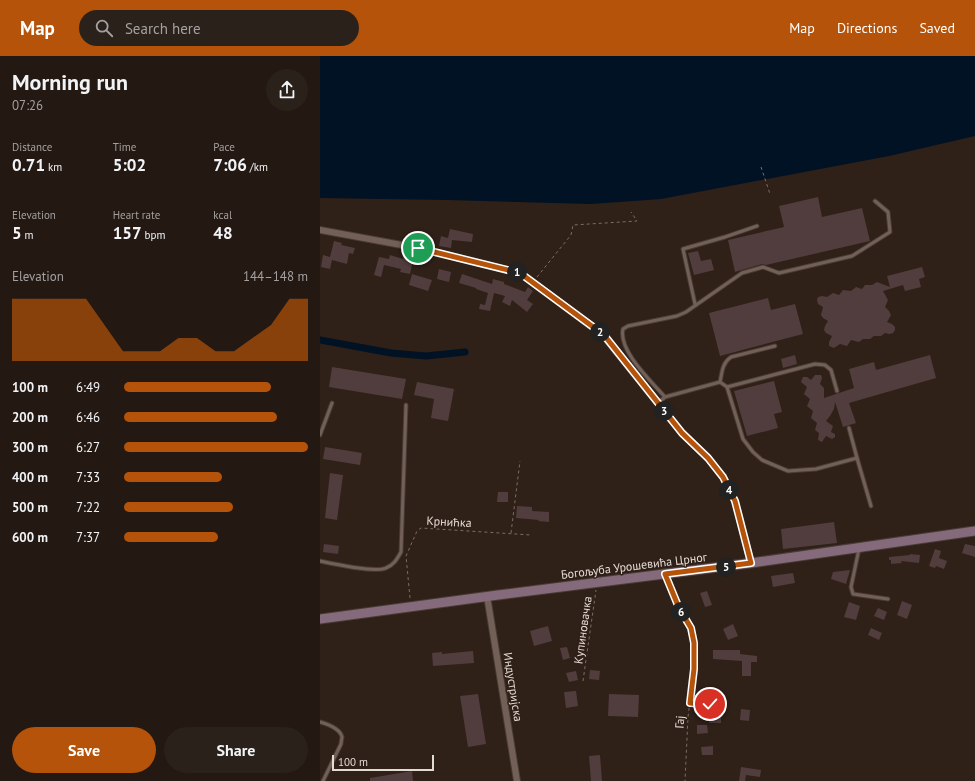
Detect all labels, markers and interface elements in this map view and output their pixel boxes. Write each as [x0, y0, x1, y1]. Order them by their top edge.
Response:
search box [79, 10, 359, 46]
text: Map [20, 16, 55, 40]
icon: search [93, 17, 115, 39]
text: Search here [125, 19, 201, 38]
text: Map [789, 19, 815, 37]
text: Directions [837, 19, 897, 37]
text: Saved [919, 19, 955, 37]
text: Morning run [12, 68, 128, 96]
button: share [266, 69, 308, 111]
text: 07:26 [12, 97, 43, 114]
text: Distance [12, 140, 52, 154]
text: Time [113, 140, 136, 154]
text: Pace [213, 140, 235, 154]
text: 0.71 [12, 154, 45, 176]
text: 5:02 [113, 154, 146, 176]
text: 7:06 [213, 154, 247, 176]
text: km [45, 160, 62, 174]
text: /km [247, 160, 268, 174]
text: Elevation [12, 208, 56, 222]
text: Heart rate [113, 208, 160, 222]
text: kcal [213, 208, 232, 222]
text: 5 [12, 222, 22, 244]
text: 157 [113, 222, 142, 244]
text: 48 [213, 222, 233, 244]
text: m [22, 228, 34, 242]
text: bpm [142, 228, 165, 242]
pin [401, 231, 435, 265]
icon: arrive [407, 237, 429, 259]
pin: 1 [507, 262, 527, 282]
text: 1 [514, 265, 520, 279]
text: Elevation [12, 268, 64, 285]
text: 144–148 m [243, 268, 308, 285]
pin: 2 [590, 322, 610, 342]
text: 2 [597, 325, 603, 339]
text: 100 m [12, 379, 48, 396]
text: 6:49 [76, 379, 100, 396]
pin: 3 [654, 401, 674, 421]
text: 3 [661, 404, 667, 418]
text: 200 m [12, 409, 48, 426]
text: 6:46 [76, 409, 100, 426]
text: 300 m [12, 439, 48, 456]
text: 6:27 [76, 439, 100, 456]
text: 400 m [12, 469, 48, 486]
text: 7:33 [76, 469, 100, 486]
pin: 4 [719, 480, 739, 500]
text: 4 [726, 483, 732, 497]
text: 500 m [12, 499, 48, 516]
text: 7:22 [76, 499, 100, 516]
street label: Крнићка [426, 513, 472, 530]
text: 600 m [12, 529, 48, 546]
text: 7:37 [76, 529, 100, 546]
street label: Богољуба Урошевића Црног [560, 549, 708, 582]
pin: 5 [716, 557, 736, 577]
text: 5 [723, 560, 729, 574]
street label: Купиновачка [570, 595, 595, 665]
pin: 6 [671, 602, 691, 622]
text: 6 [678, 605, 684, 619]
street label: Индустријска [501, 651, 526, 723]
pin [693, 687, 727, 721]
icon: check [699, 693, 721, 715]
street label: Гај [672, 715, 687, 729]
button: Save [12, 727, 156, 773]
button: Share [164, 727, 308, 773]
scale bar [332, 753, 434, 772]
text: 100 m [338, 755, 368, 769]

